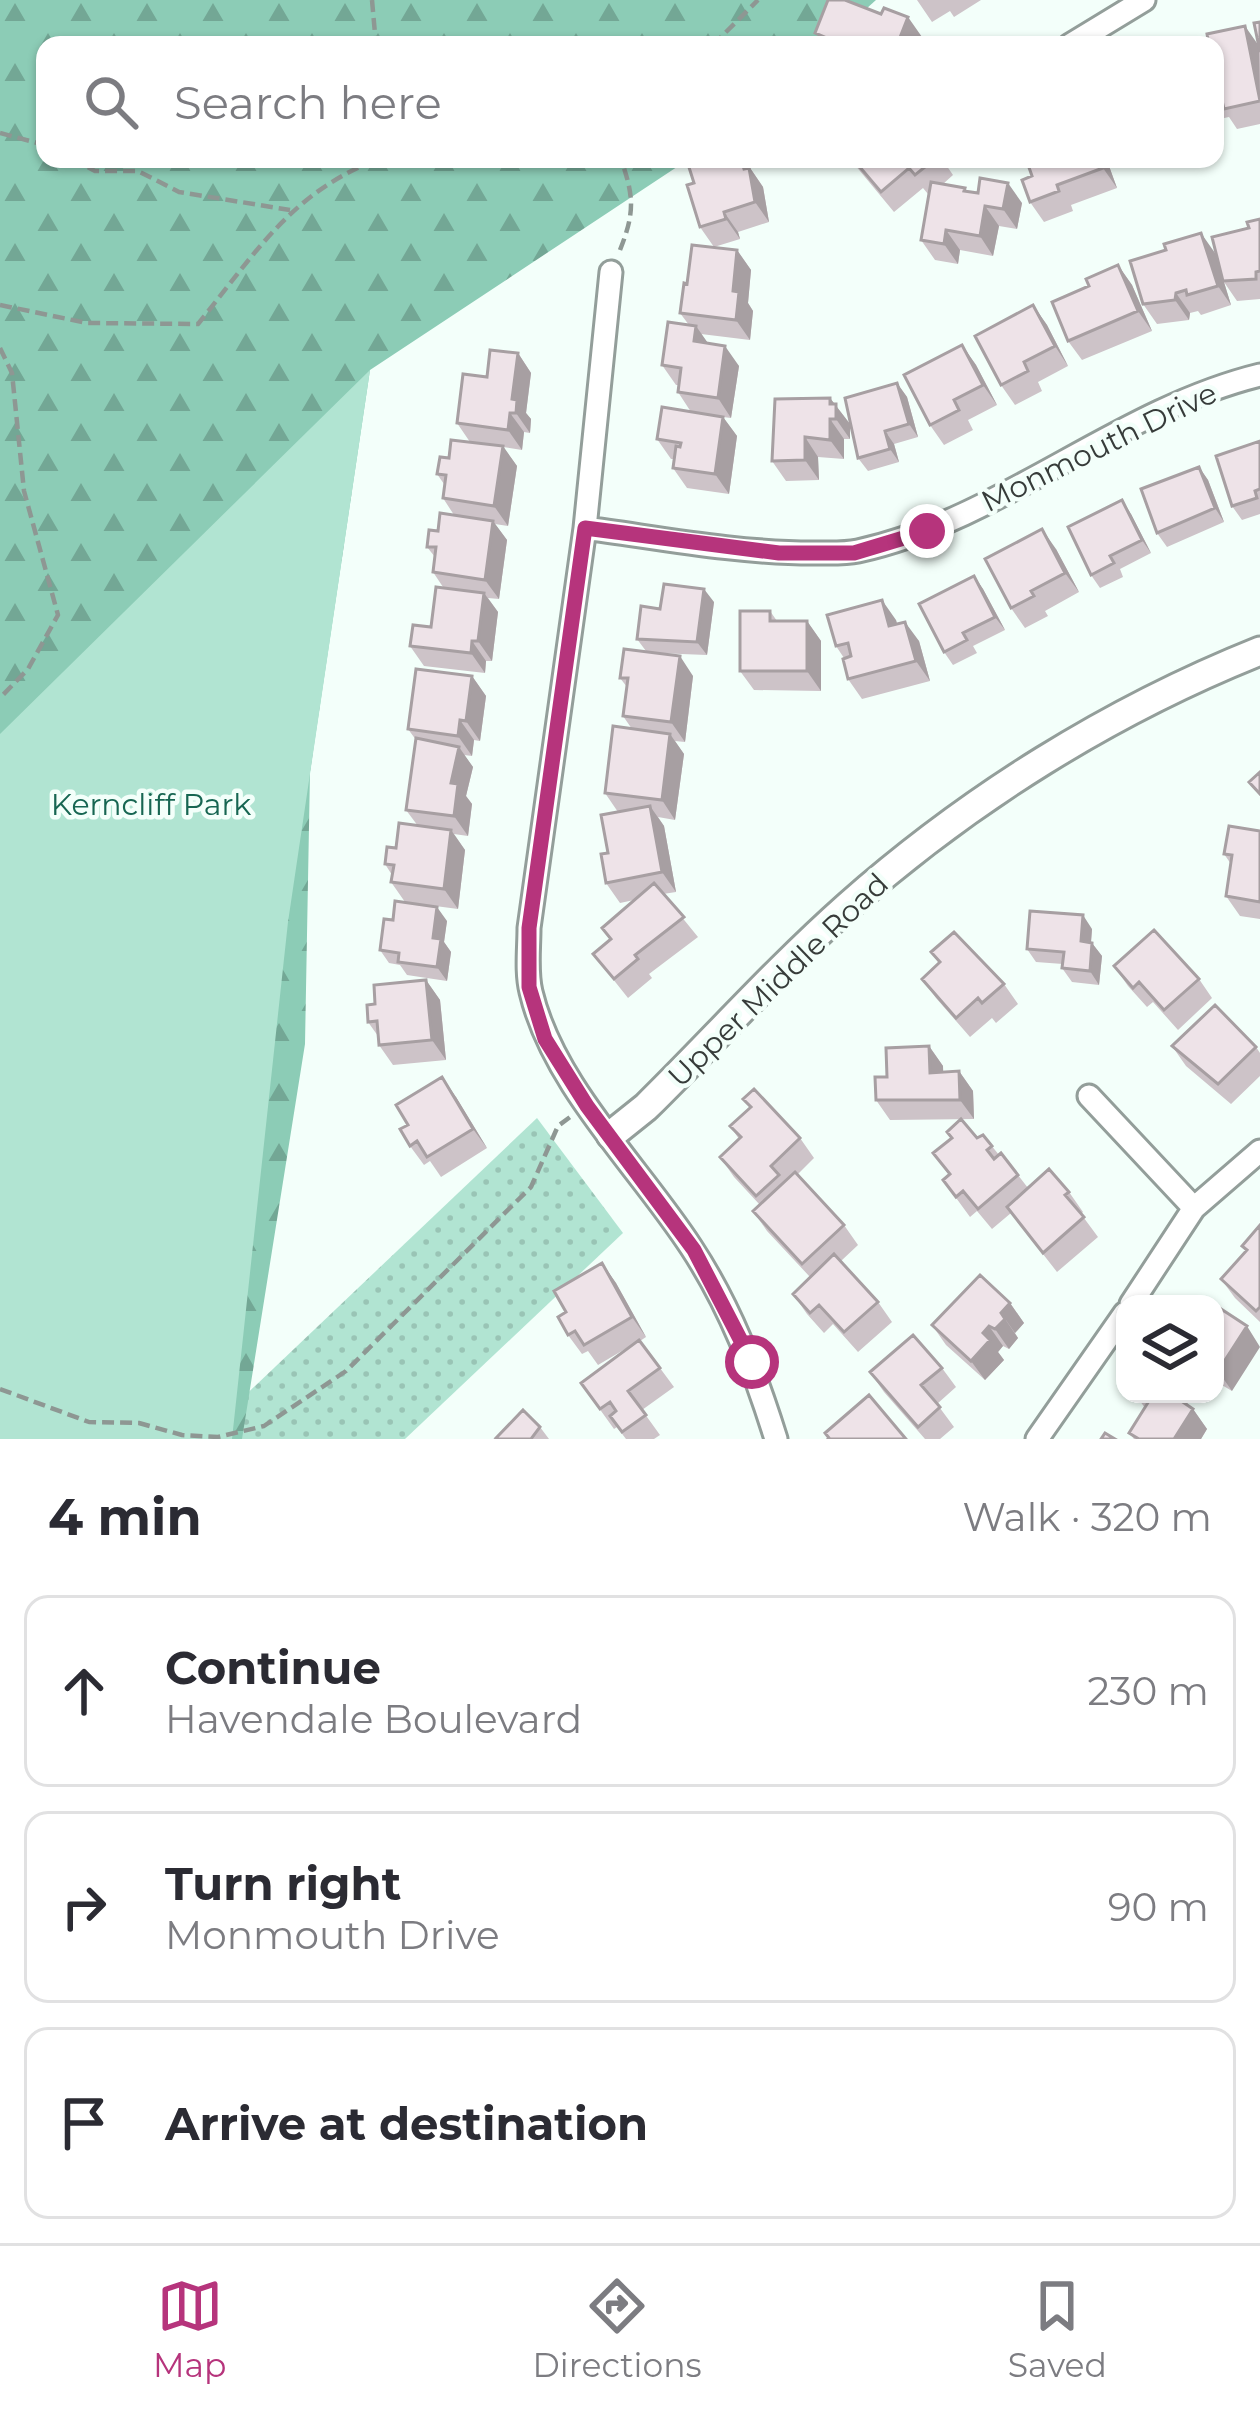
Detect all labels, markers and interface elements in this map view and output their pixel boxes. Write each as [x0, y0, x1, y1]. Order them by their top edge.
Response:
search box [36, 36, 1224, 168]
icon: search [78, 69, 144, 135]
text: Search here [174, 75, 442, 130]
street label: Monmouth Drive [975, 374, 1223, 520]
route end [900, 504, 954, 558]
park label: Kerncliff Park [51, 786, 251, 823]
street label: Upper Middle Road [660, 865, 896, 1095]
map controls [1116, 1295, 1224, 1403]
button: layers [1116, 1295, 1224, 1403]
route start [725, 1335, 779, 1389]
text: 4 min [48, 1486, 202, 1548]
text: Walk · 320 m [962, 1493, 1212, 1541]
text: Continue [165, 1640, 381, 1695]
icon: ahead [51, 1658, 117, 1724]
text: 230 m [1087, 1667, 1209, 1715]
text: Havendale Boulevard [165, 1695, 582, 1743]
text: Turn right [165, 1856, 401, 1911]
icon: right [51, 1874, 117, 1940]
text: 90 m [1108, 1883, 1209, 1931]
text: Monmouth Drive [165, 1911, 500, 1959]
icon: arrive [51, 2090, 117, 2156]
text: Arrive at destination [165, 2096, 648, 2151]
tab: Map [153, 2273, 226, 2385]
tab: Directions [533, 2273, 702, 2385]
tab: Saved [1008, 2273, 1107, 2385]

